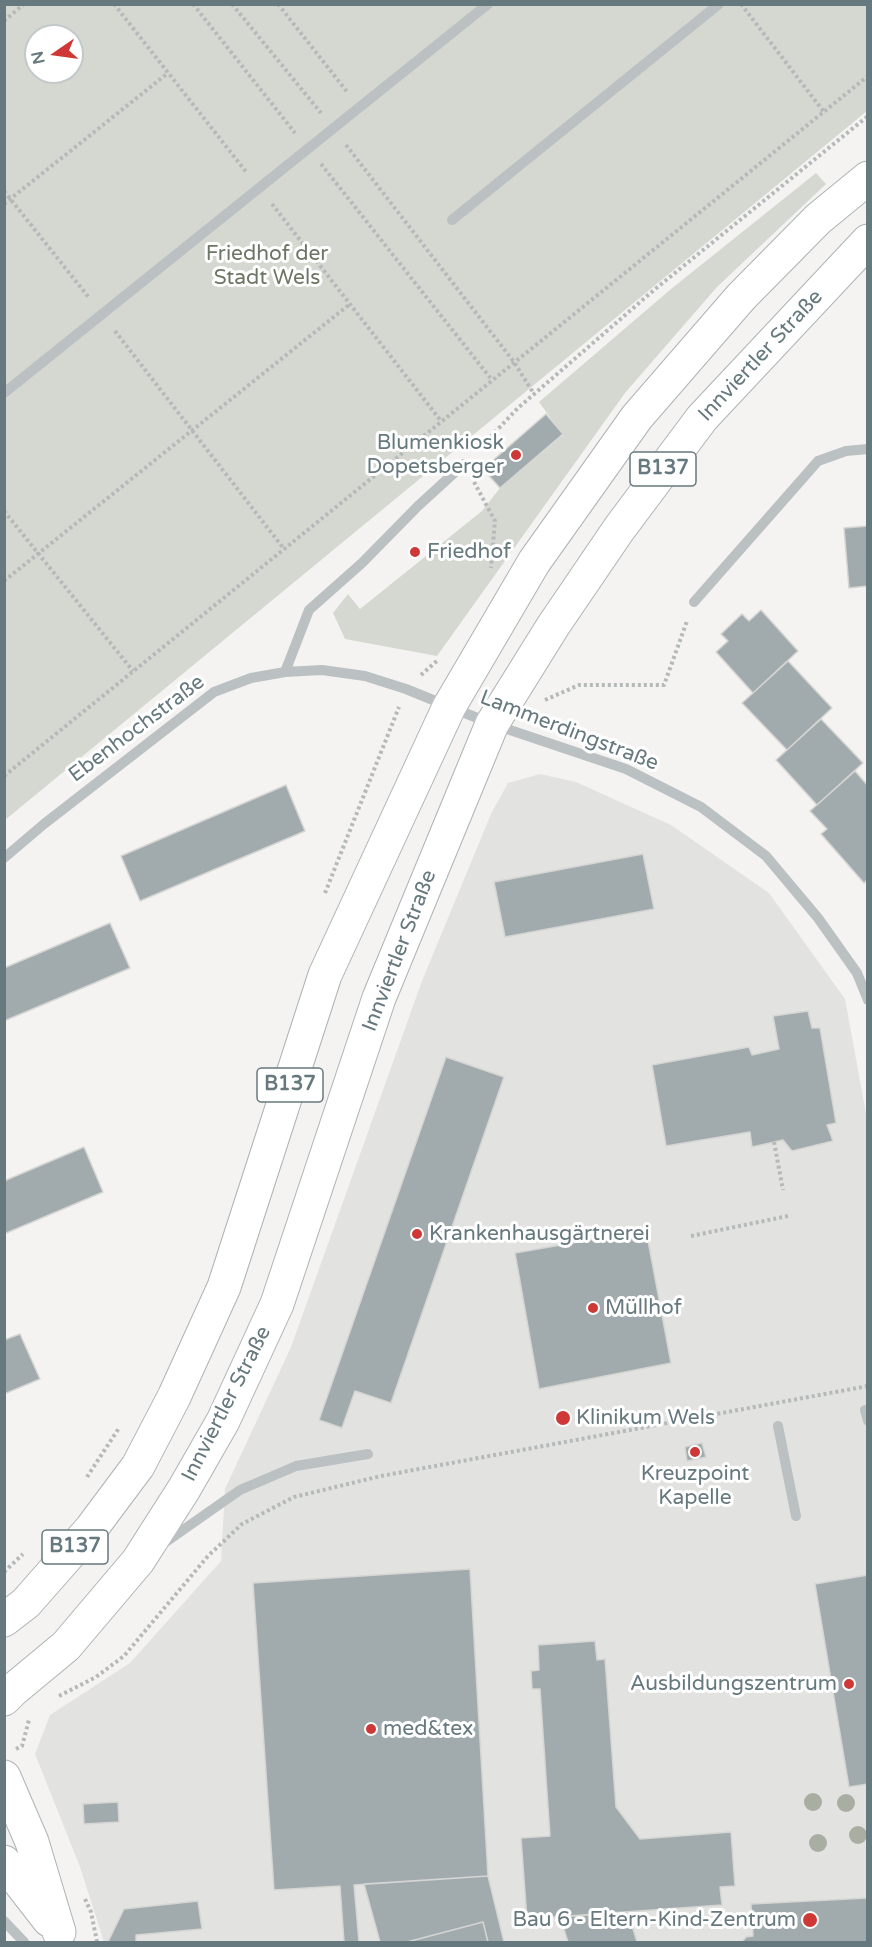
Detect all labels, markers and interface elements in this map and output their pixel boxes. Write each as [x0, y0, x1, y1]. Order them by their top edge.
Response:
north arrow [24, 24, 84, 84]
text: N [27, 49, 50, 66]
park label: Friedhof der Stadt Wels [206, 241, 328, 291]
street label: Innviertler Straße [693, 285, 829, 427]
place label: Blumenkiosk Dopetsberger [367, 430, 504, 480]
marker: Blumenkiosk Dopetsberger [509, 448, 523, 462]
road number: B137 [630, 452, 696, 486]
place label: Friedhof [427, 539, 511, 565]
marker: Friedhof [408, 545, 422, 559]
street label: Ebenhochstraße [64, 670, 210, 788]
street label: Lammerdingstraße [476, 685, 662, 777]
street label: Innviertler Straße [358, 867, 442, 1035]
road number: B137 [257, 1068, 323, 1102]
place label: Krankenhausgärtnerei [429, 1221, 650, 1247]
marker: Krankenhausgärtnerei [410, 1227, 424, 1241]
place label: Müllhof [605, 1295, 682, 1321]
marker: Müllhof [586, 1301, 600, 1315]
street label: Innviertler Straße [177, 1322, 277, 1486]
place label: Klinikum Wels [576, 1405, 715, 1431]
marker: Klinikum Wels [554, 1409, 572, 1427]
marker: Kreuzpoint Kapelle [688, 1445, 702, 1459]
place label: Kreuzpoint Kapelle [641, 1461, 749, 1511]
road number: B137 [42, 1530, 108, 1564]
place label: Ausbildungszentrum [630, 1671, 837, 1697]
marker: Ausbildungszentrum [842, 1677, 856, 1691]
place label: med&tex [383, 1716, 473, 1742]
marker: med&tex [364, 1722, 378, 1736]
place label: Bau 6 - Eltern-Kind-Zentrum [512, 1907, 796, 1933]
marker: Bau 6 - Eltern-Kind-Zentrum [801, 1911, 819, 1929]

